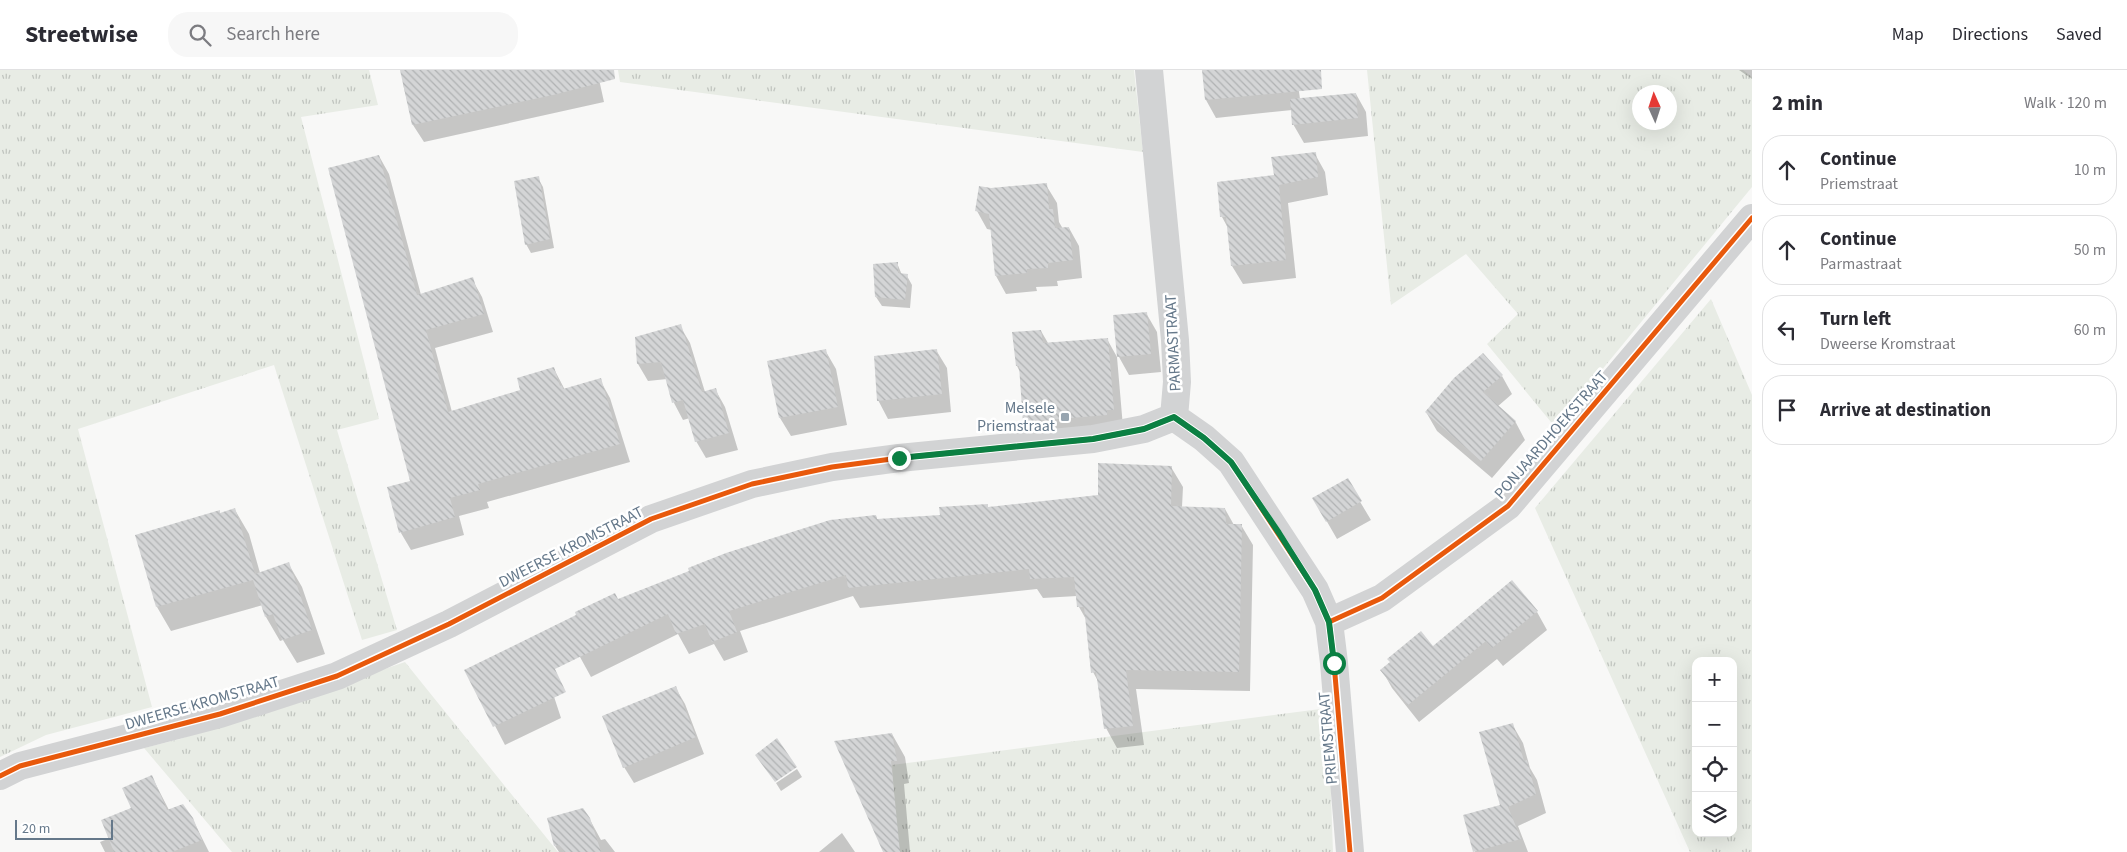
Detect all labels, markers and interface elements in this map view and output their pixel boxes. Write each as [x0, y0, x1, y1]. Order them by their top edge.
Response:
search box [168, 12, 518, 57]
text: Streetwise [25, 17, 138, 52]
icon: search [186, 21, 214, 49]
text: Search here [226, 21, 320, 48]
text: Map [1892, 22, 1924, 47]
text: Directions [1952, 22, 2028, 47]
text: Saved [2056, 22, 2102, 47]
north arrow [1632, 85, 1677, 130]
text: 2 min [1772, 88, 1823, 118]
text: Walk · 120 m [2024, 92, 2107, 114]
text: Continue [1820, 146, 1897, 173]
icon: ahead [1773, 156, 1801, 184]
text: 10 m [2074, 159, 2106, 181]
text: Priemstraat [1820, 173, 1898, 195]
text: Continue [1820, 226, 1897, 253]
icon: ahead [1773, 236, 1801, 264]
text: 50 m [2074, 239, 2106, 261]
text: Parmastraat [1820, 253, 1902, 275]
street label: PARMASTRAAT [1159, 293, 1187, 392]
text: Turn left [1820, 306, 1891, 333]
icon: left [1773, 316, 1801, 344]
text: 60 m [2074, 319, 2106, 341]
text: Dweerse Kromstraat [1820, 333, 1955, 355]
street label: PONJAARDHOEKSTRAAT [1489, 366, 1613, 504]
icon: arrive [1773, 396, 1801, 424]
place label: Melsele Priemstraat [977, 397, 1056, 437]
text: Arrive at destination [1820, 397, 1991, 424]
marker: Melsele Priemstraat [1059, 411, 1071, 423]
route end [888, 447, 911, 470]
street label: DWEERSE KROMSTRAAT [495, 501, 648, 593]
route start [1323, 652, 1346, 675]
map controls [1692, 657, 1737, 837]
button: + [1692, 657, 1737, 702]
street label: DWEERSE KROMSTRAAT [122, 670, 282, 736]
street label: PRIEMSTRAAT [1313, 690, 1343, 785]
button: − [1692, 702, 1737, 747]
button: locate [1692, 747, 1737, 792]
button: layers [1692, 792, 1737, 837]
scale bar [15, 817, 112, 840]
text: 20 m [22, 819, 50, 839]

